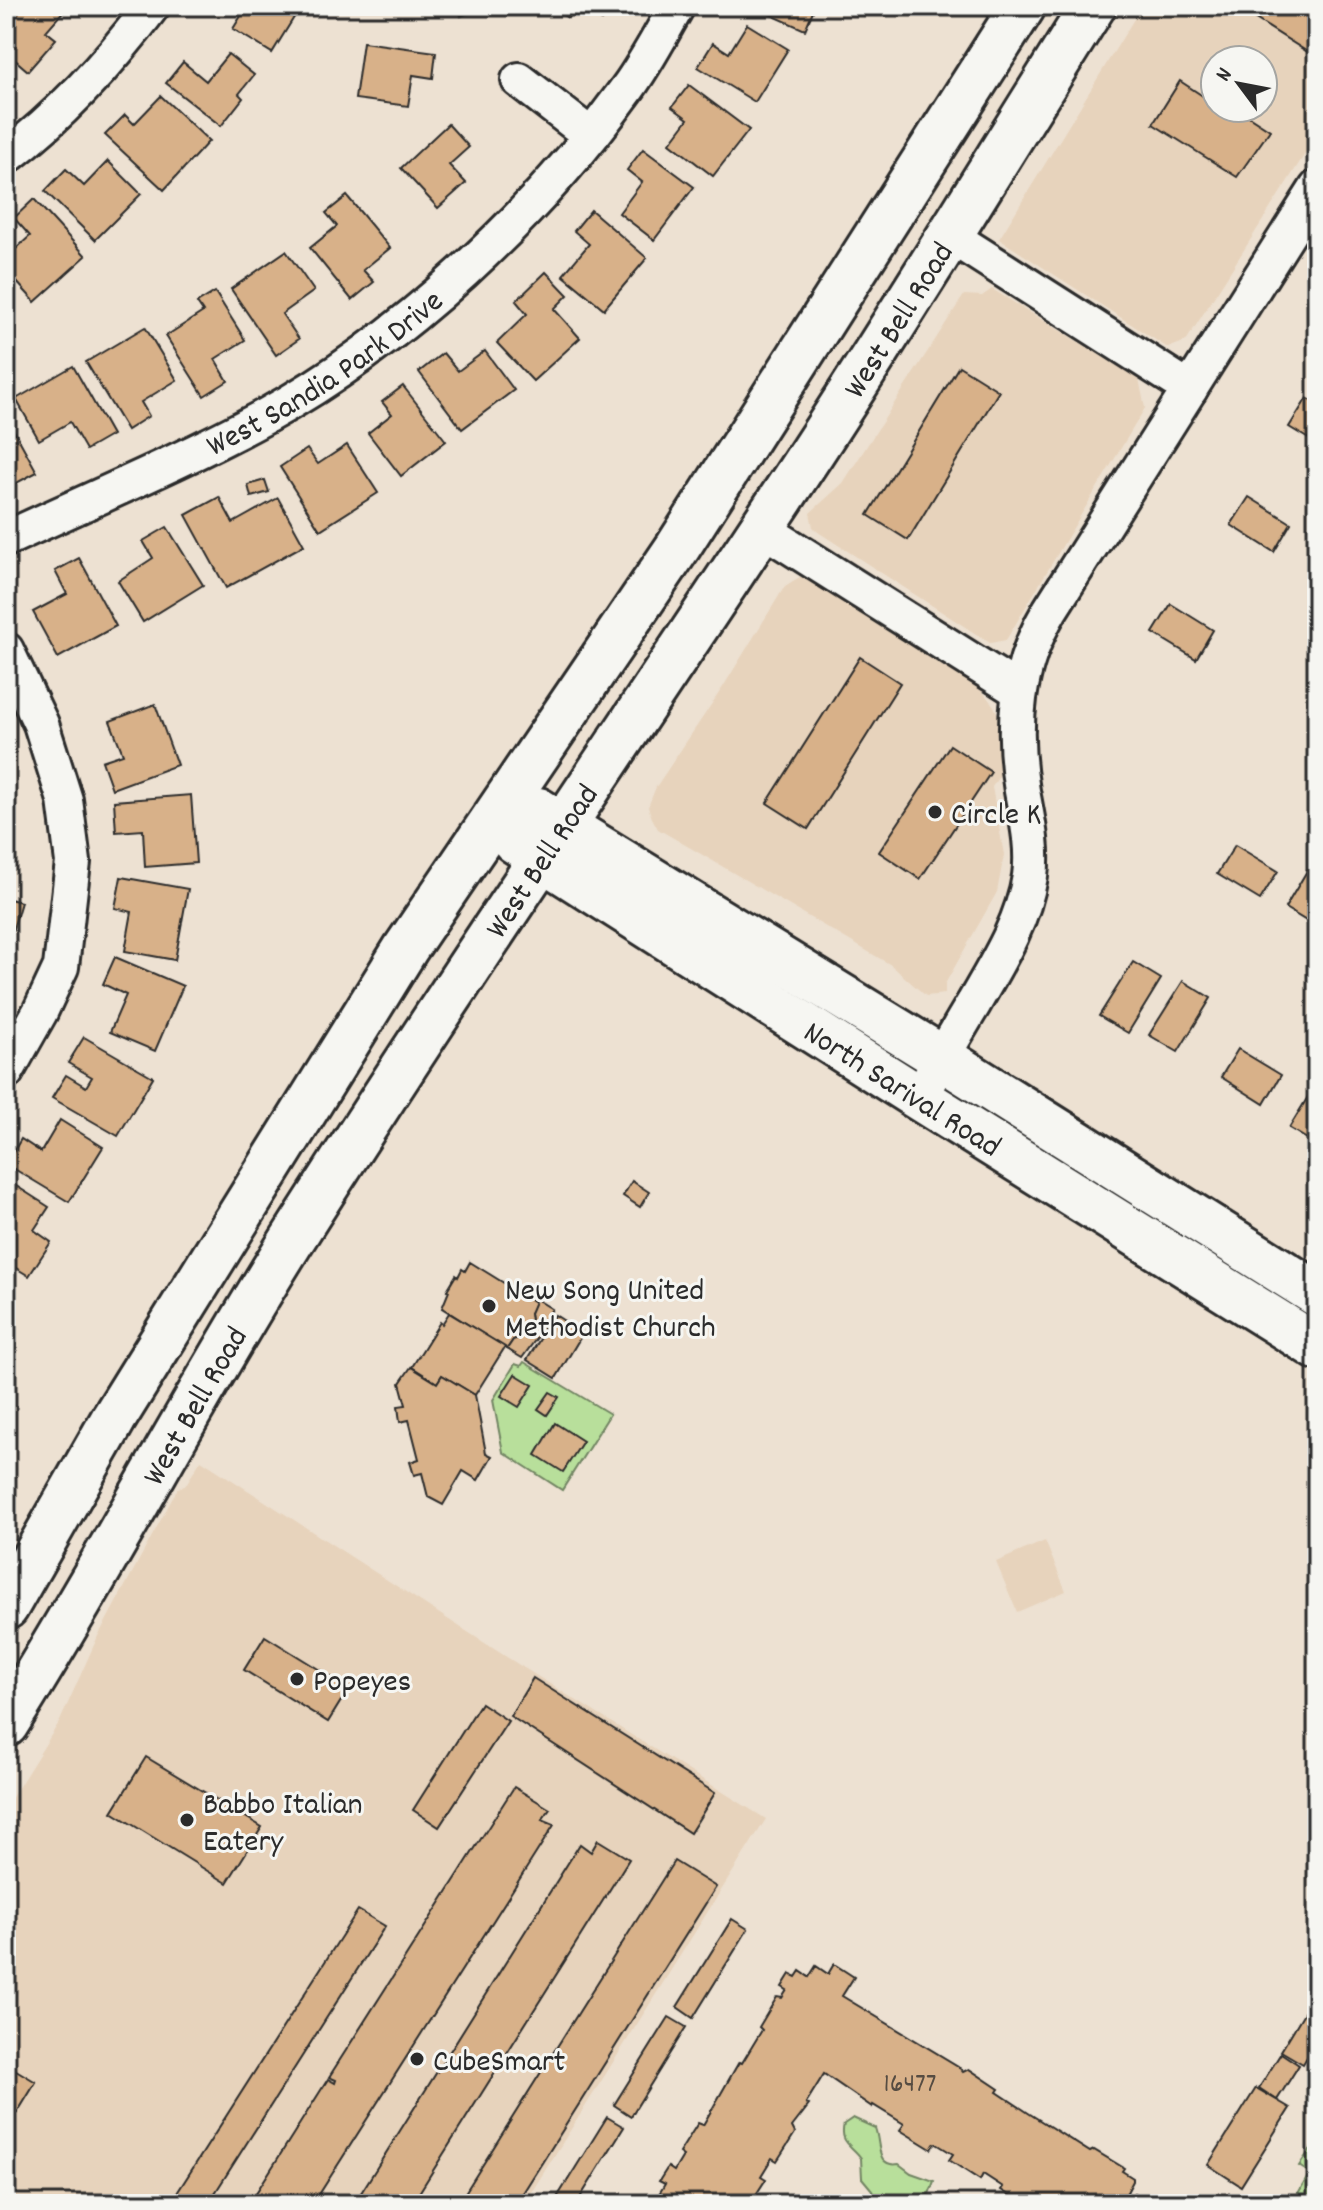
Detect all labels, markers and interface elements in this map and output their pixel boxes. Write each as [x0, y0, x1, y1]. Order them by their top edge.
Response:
north arrow [1199, 44, 1279, 124]
text: N [1209, 62, 1241, 88]
street label: West Bell Road [834, 235, 968, 409]
street label: West Sandia Park Drive [200, 281, 455, 471]
street label: West Bell Road [476, 777, 613, 949]
place label: Circle K [951, 794, 1041, 840]
marker: Circle K [926, 803, 944, 821]
street label: North Sarival Road [793, 1012, 1008, 1172]
place label: New Song United Methodist Church [505, 1270, 716, 1353]
marker: New Song United Methodist Church [480, 1297, 498, 1315]
street label: West Bell Road [134, 1319, 262, 1495]
place label: Popeyes [313, 1661, 411, 1707]
marker: Popeyes [288, 1670, 306, 1688]
place label: Babbo Italian Eatery [203, 1784, 362, 1867]
marker: Babbo Italian Eatery [178, 1811, 196, 1829]
place label: CubeSmart [433, 2041, 566, 2087]
marker: CubeSmart [408, 2050, 426, 2068]
house number: 16477 [884, 2066, 936, 2106]

